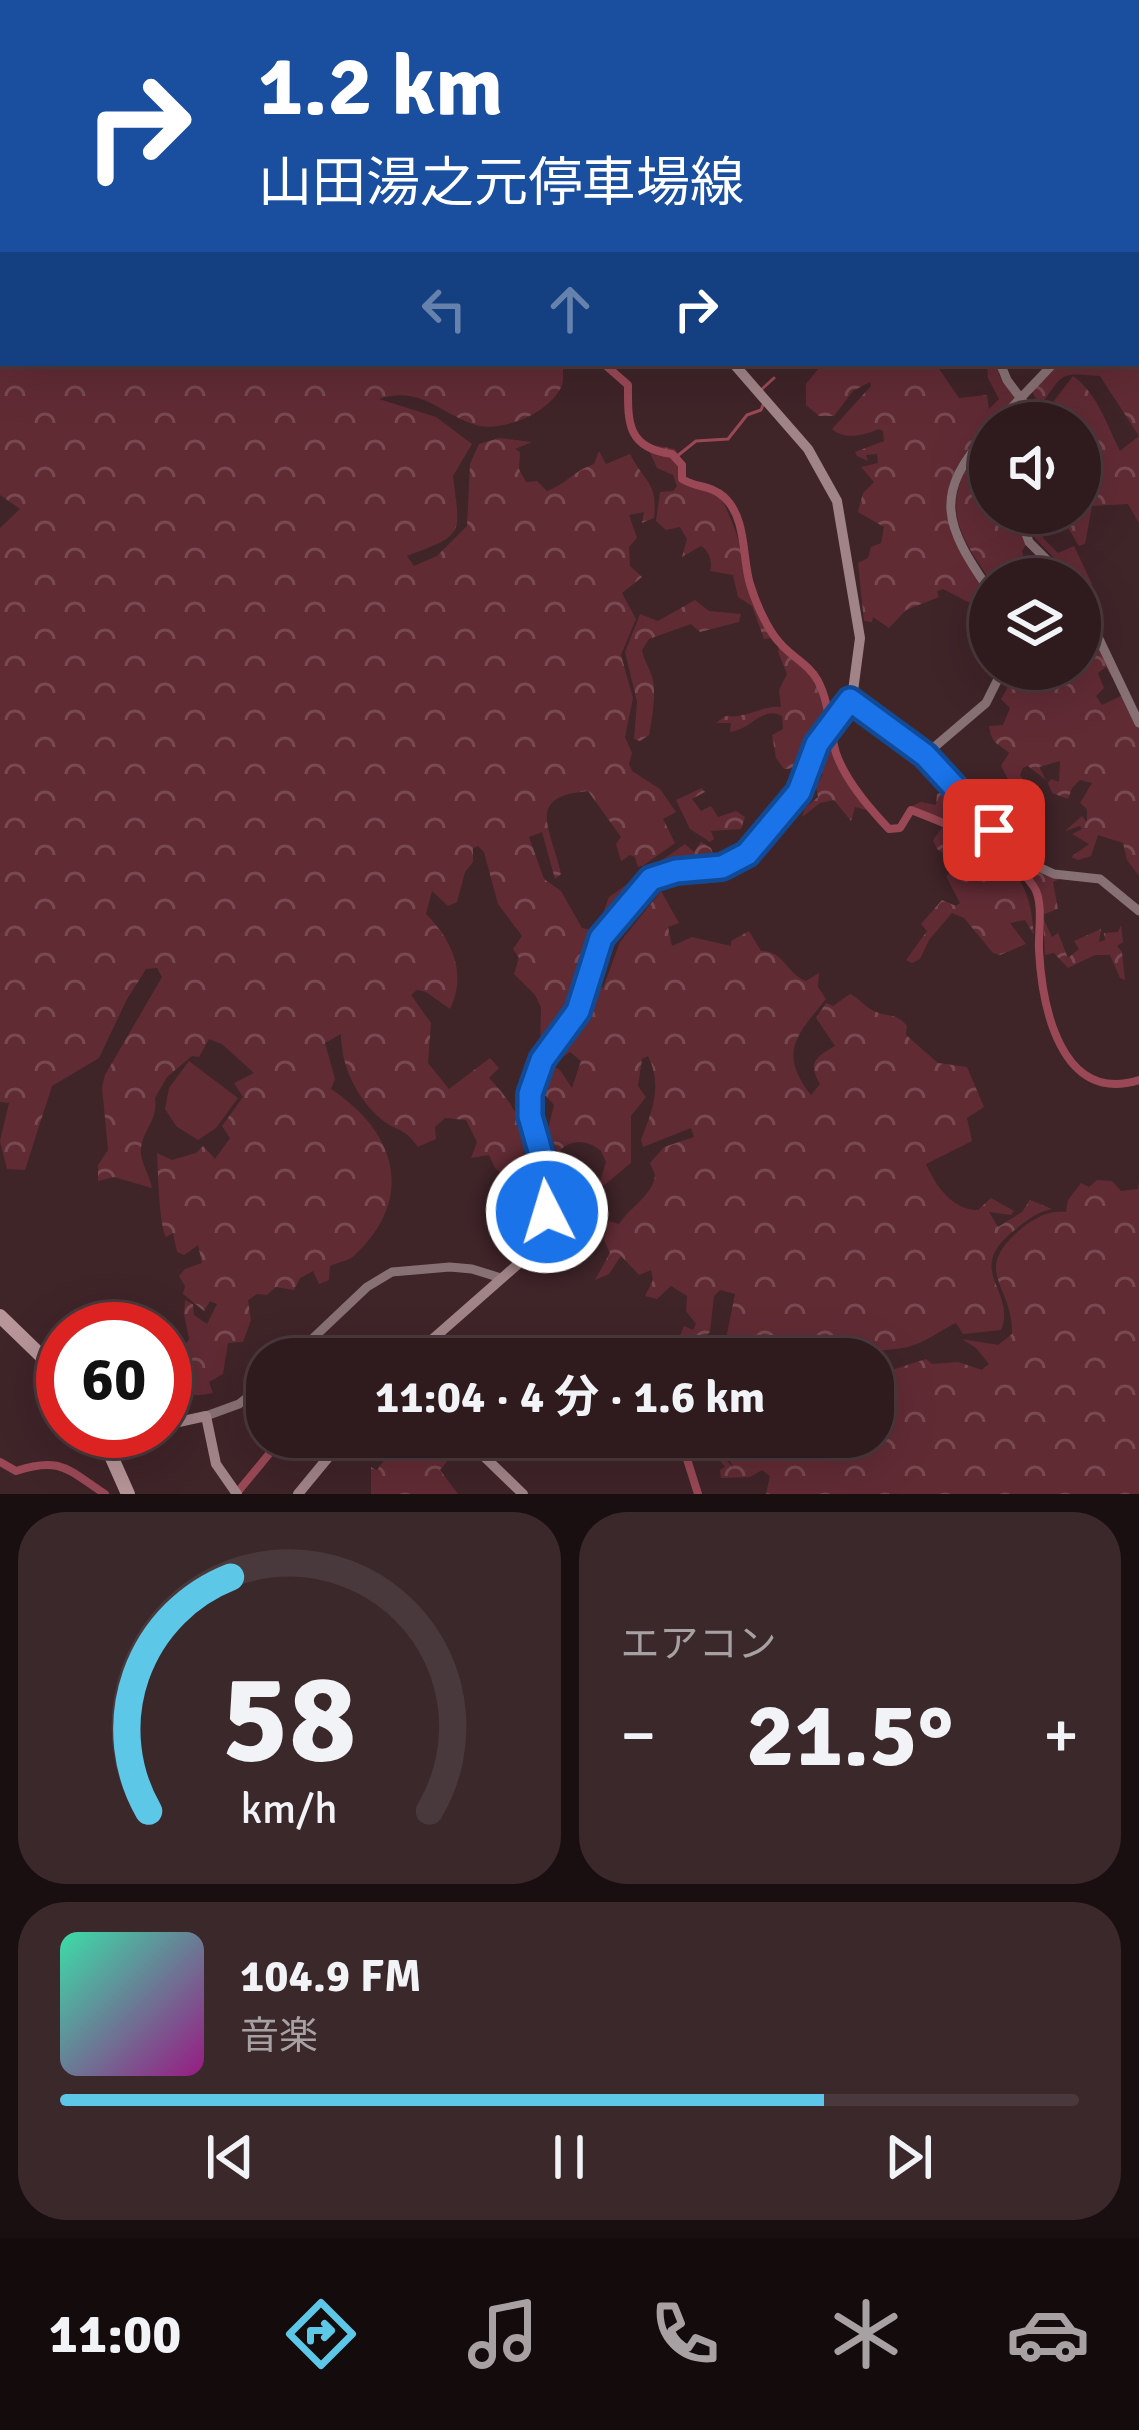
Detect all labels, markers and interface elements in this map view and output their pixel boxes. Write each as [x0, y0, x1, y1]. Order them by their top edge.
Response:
text: 1.2 km [258, 35, 503, 139]
icon: right [60, 48, 216, 204]
text: 山田湯之元停車場線 [258, 150, 744, 217]
icon: left [411, 276, 477, 342]
icon: ahead [537, 276, 603, 342]
icon: right [663, 276, 729, 342]
map controls [969, 402, 1101, 690]
button: sound [969, 402, 1101, 534]
button: layers [969, 558, 1101, 690]
pin [943, 779, 1045, 881]
icon: arrive [961, 797, 1027, 863]
position arrow [484, 1149, 610, 1275]
speed limit sign: 60 [36, 1302, 192, 1458]
text: 11:04 · 4 分 · 1.6 km [375, 1370, 765, 1425]
text: エアコン [621, 1620, 777, 1668]
text: 58 [222, 1643, 357, 1796]
text: 21.5° [746, 1680, 954, 1791]
text: − [621, 1695, 656, 1776]
text: + [1043, 1695, 1079, 1776]
text: km/h [241, 1783, 338, 1836]
text: 104.9 FM [240, 1949, 422, 2004]
text: 音楽 [240, 2012, 318, 2060]
icon: previous [197, 2124, 263, 2190]
icon: pause [536, 2124, 602, 2190]
icon: next [876, 2124, 942, 2190]
icon: directions [279, 2292, 363, 2376]
icon: music [461, 2292, 545, 2376]
icon: phone [643, 2292, 727, 2376]
icon: climate [824, 2292, 908, 2376]
icon: car [1006, 2292, 1090, 2376]
text: 11:00 [49, 2301, 181, 2368]

